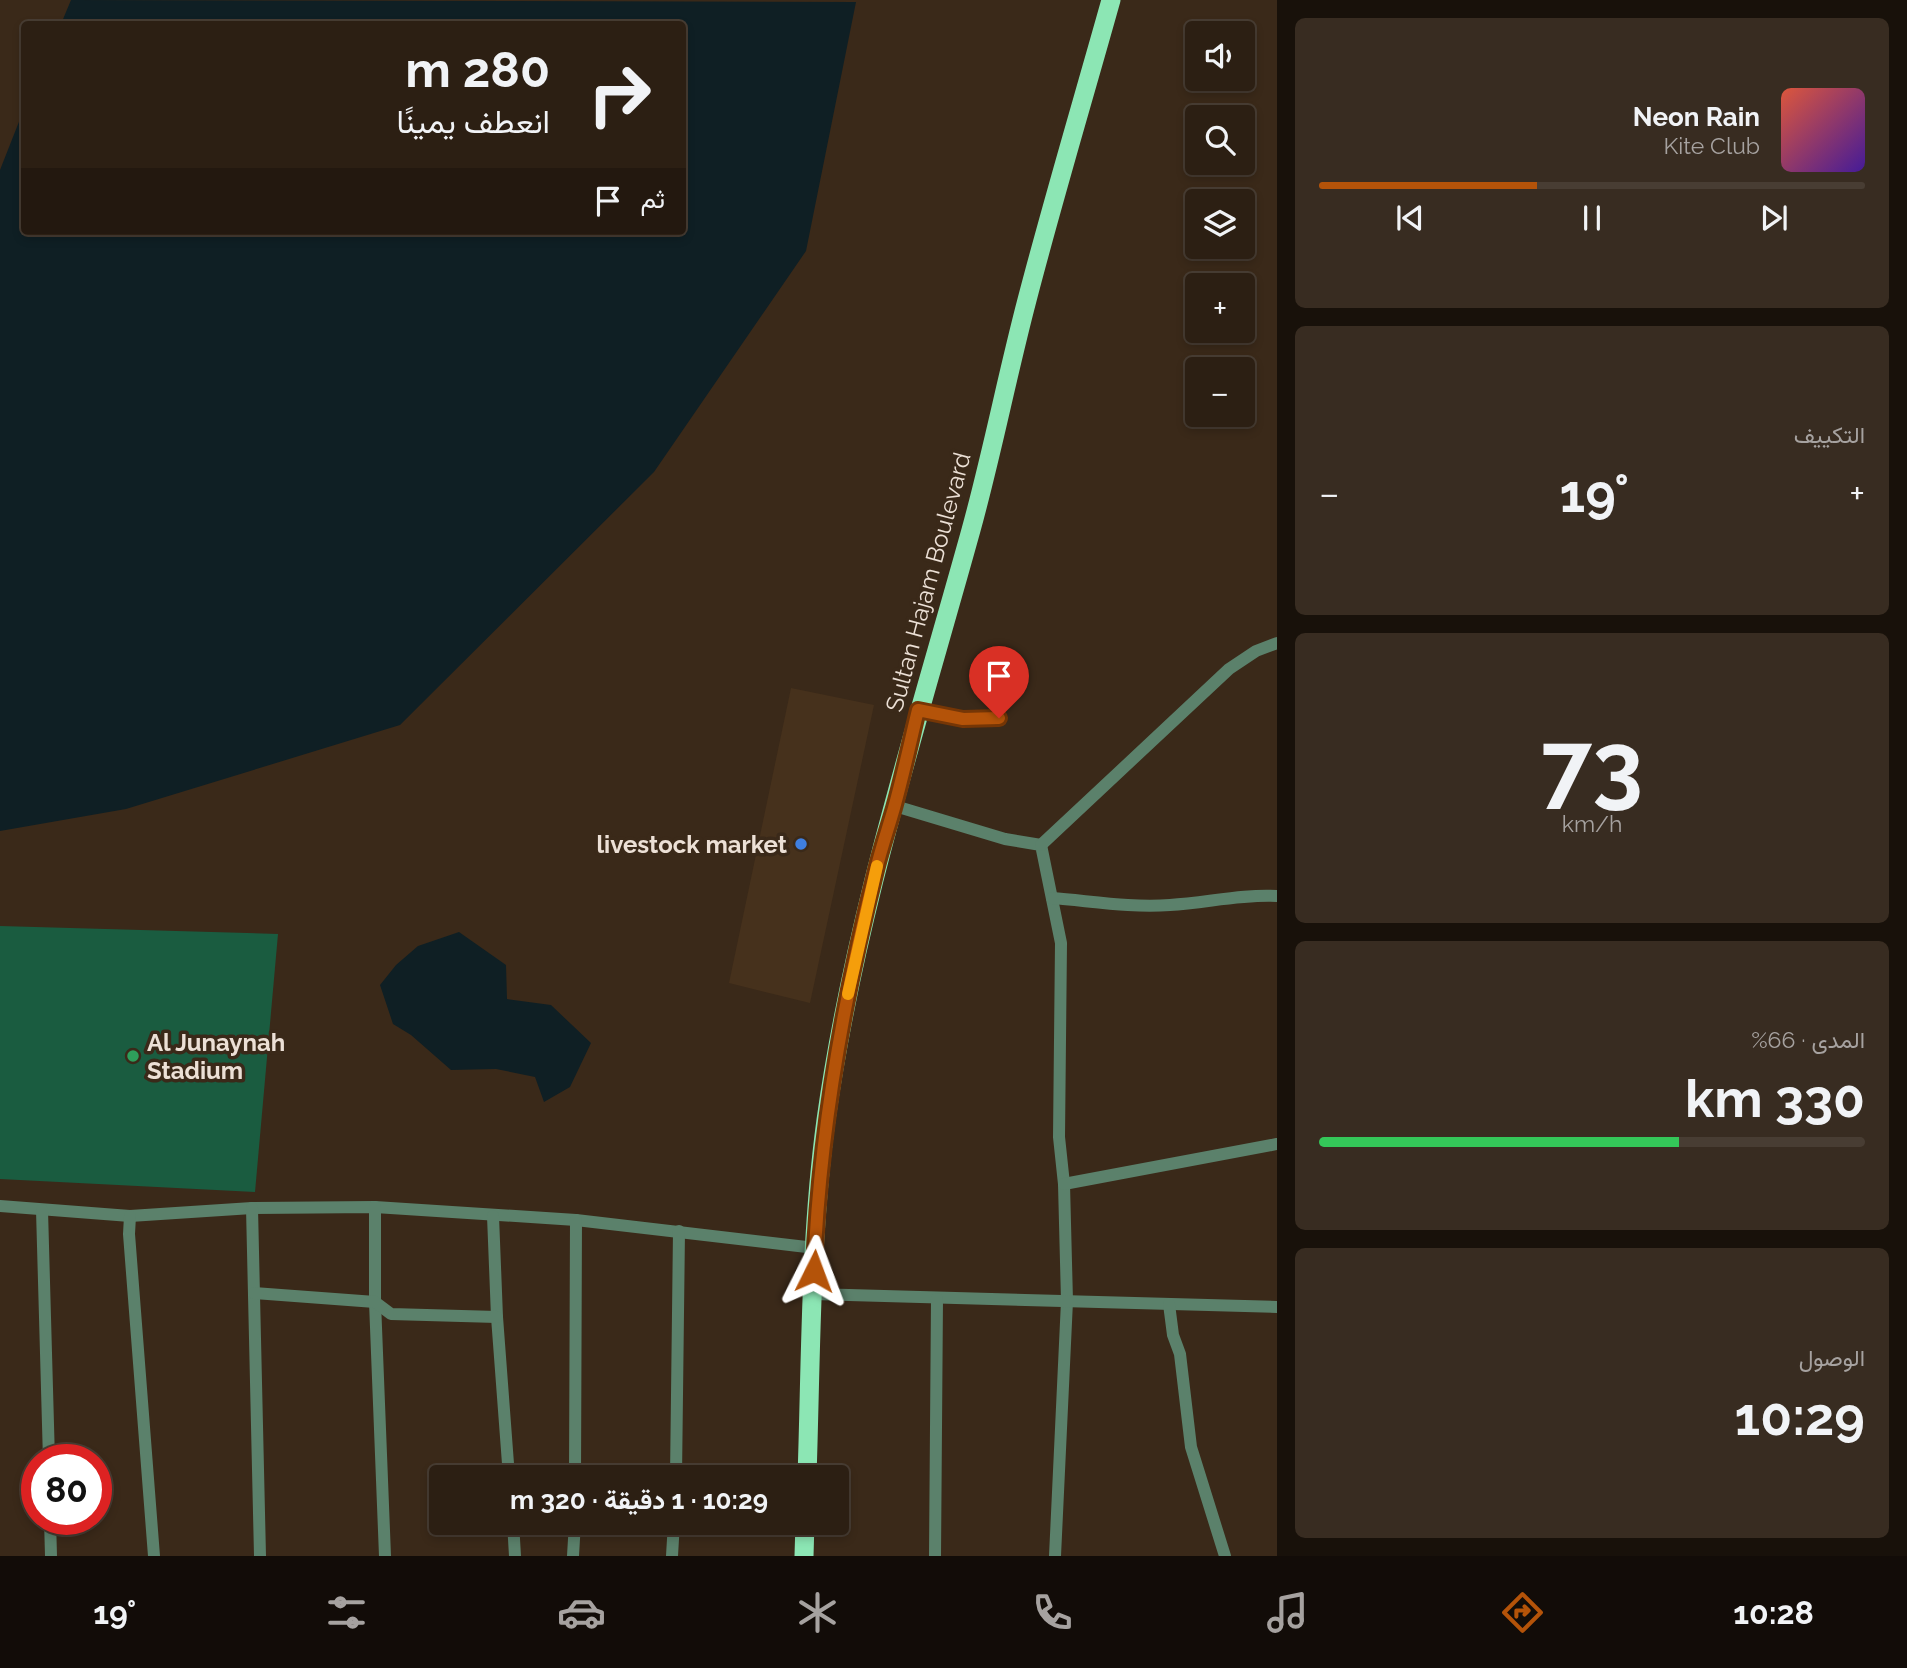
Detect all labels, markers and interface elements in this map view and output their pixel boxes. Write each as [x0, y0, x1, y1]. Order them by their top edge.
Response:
map controls [1185, 21, 1255, 427]
button: sound [1185, 21, 1255, 91]
text: 280 m [405, 41, 550, 98]
icon: right [574, 49, 665, 140]
text: Neon Rain [1633, 102, 1760, 132]
text: انعطف يمينًا [397, 103, 550, 140]
button: search [1185, 105, 1255, 175]
text: Kite Club [1663, 132, 1760, 159]
icon: arrive [589, 182, 627, 220]
text: ثم [641, 184, 665, 214]
button: layers [1185, 189, 1255, 259]
icon: previous [1391, 199, 1429, 237]
icon: pause [1573, 199, 1611, 237]
icon: next [1755, 199, 1793, 237]
button: + [1185, 273, 1255, 343]
button: − [1185, 357, 1255, 427]
text: التكييف [1794, 421, 1865, 448]
street label: Sultan Hajam Boulevard [879, 449, 977, 715]
text: 19° [1560, 463, 1629, 524]
text: − [1319, 471, 1339, 516]
text: + [1849, 471, 1865, 516]
pin [969, 646, 1029, 718]
icon: arrive [980, 657, 1018, 695]
text: 73 [1541, 711, 1643, 818]
text: km/h [1562, 810, 1622, 837]
place label: livestock market [596, 830, 787, 859]
marker: livestock market [793, 836, 809, 852]
text: المدى · 66% [1751, 1026, 1865, 1053]
place label: Al Junaynah Stadium [147, 1028, 285, 1085]
marker: Al Junaynah Stadium [125, 1048, 141, 1064]
text: 330 km [1685, 1068, 1865, 1129]
position arrow [777, 1234, 851, 1308]
text: الوصول [1799, 1344, 1865, 1371]
text: 10:29 [1735, 1386, 1865, 1447]
speed limit sign: 80 [21, 1444, 112, 1535]
text: 10:29 · 1 دقيقة · 320 m [510, 1485, 768, 1515]
icon: filters [322, 1588, 371, 1637]
icon: car [557, 1588, 606, 1637]
icon: climate [793, 1588, 842, 1637]
icon: phone [1028, 1588, 1077, 1637]
icon: music [1263, 1588, 1312, 1637]
icon: directions [1498, 1588, 1547, 1637]
text: 19° [93, 1594, 136, 1631]
text: 10:28 [1733, 1594, 1814, 1631]

